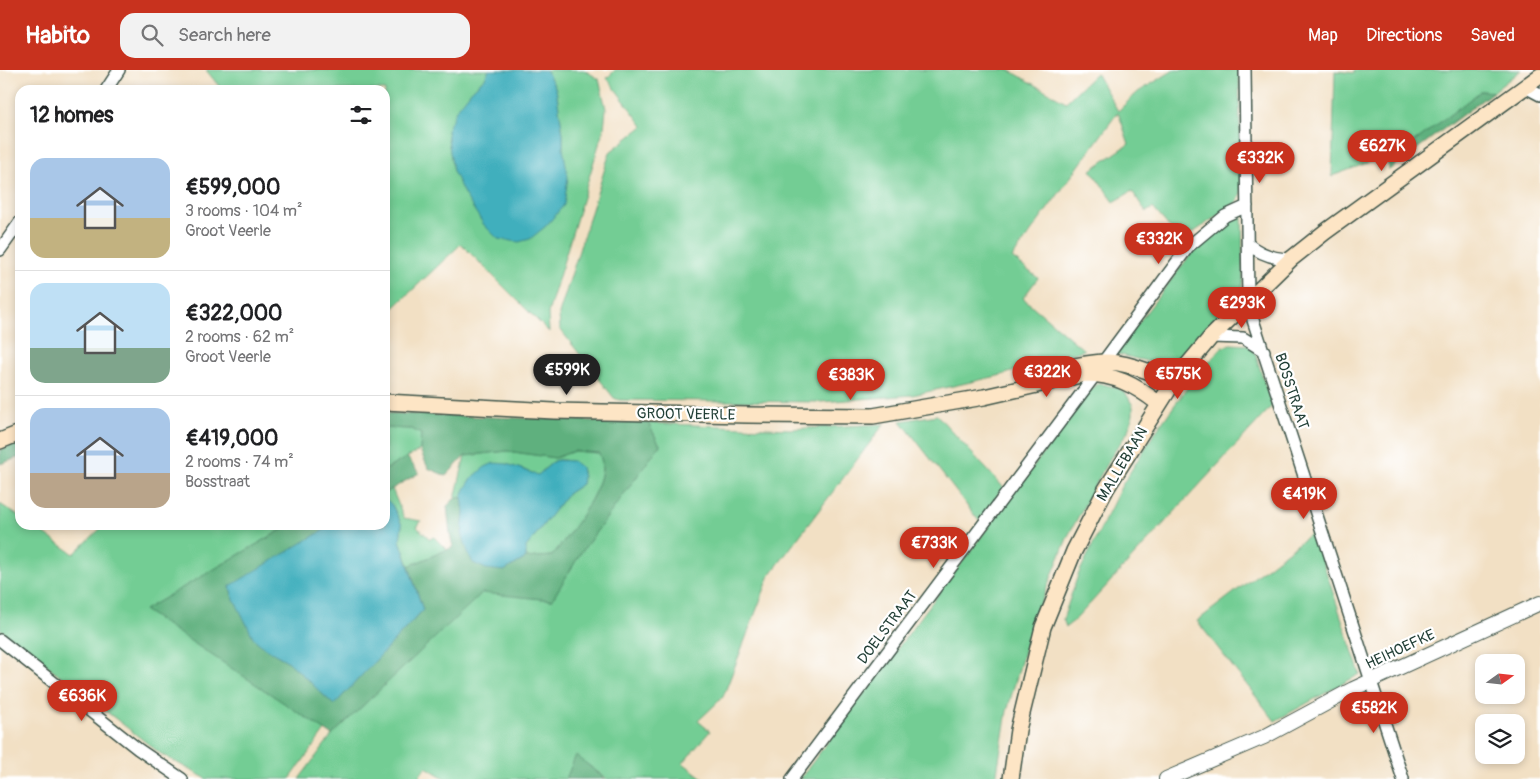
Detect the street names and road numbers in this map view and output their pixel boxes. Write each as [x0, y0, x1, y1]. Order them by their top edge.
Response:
street label: BOSSTRAAT [1270, 351, 1313, 432]
street label: GROOT VEERLE [636, 404, 736, 425]
street label: MALLEBAAN [1093, 424, 1152, 505]
street label: DOELSTRAAT [853, 587, 921, 668]
street label: HEIHOEFKE [1363, 625, 1438, 674]

